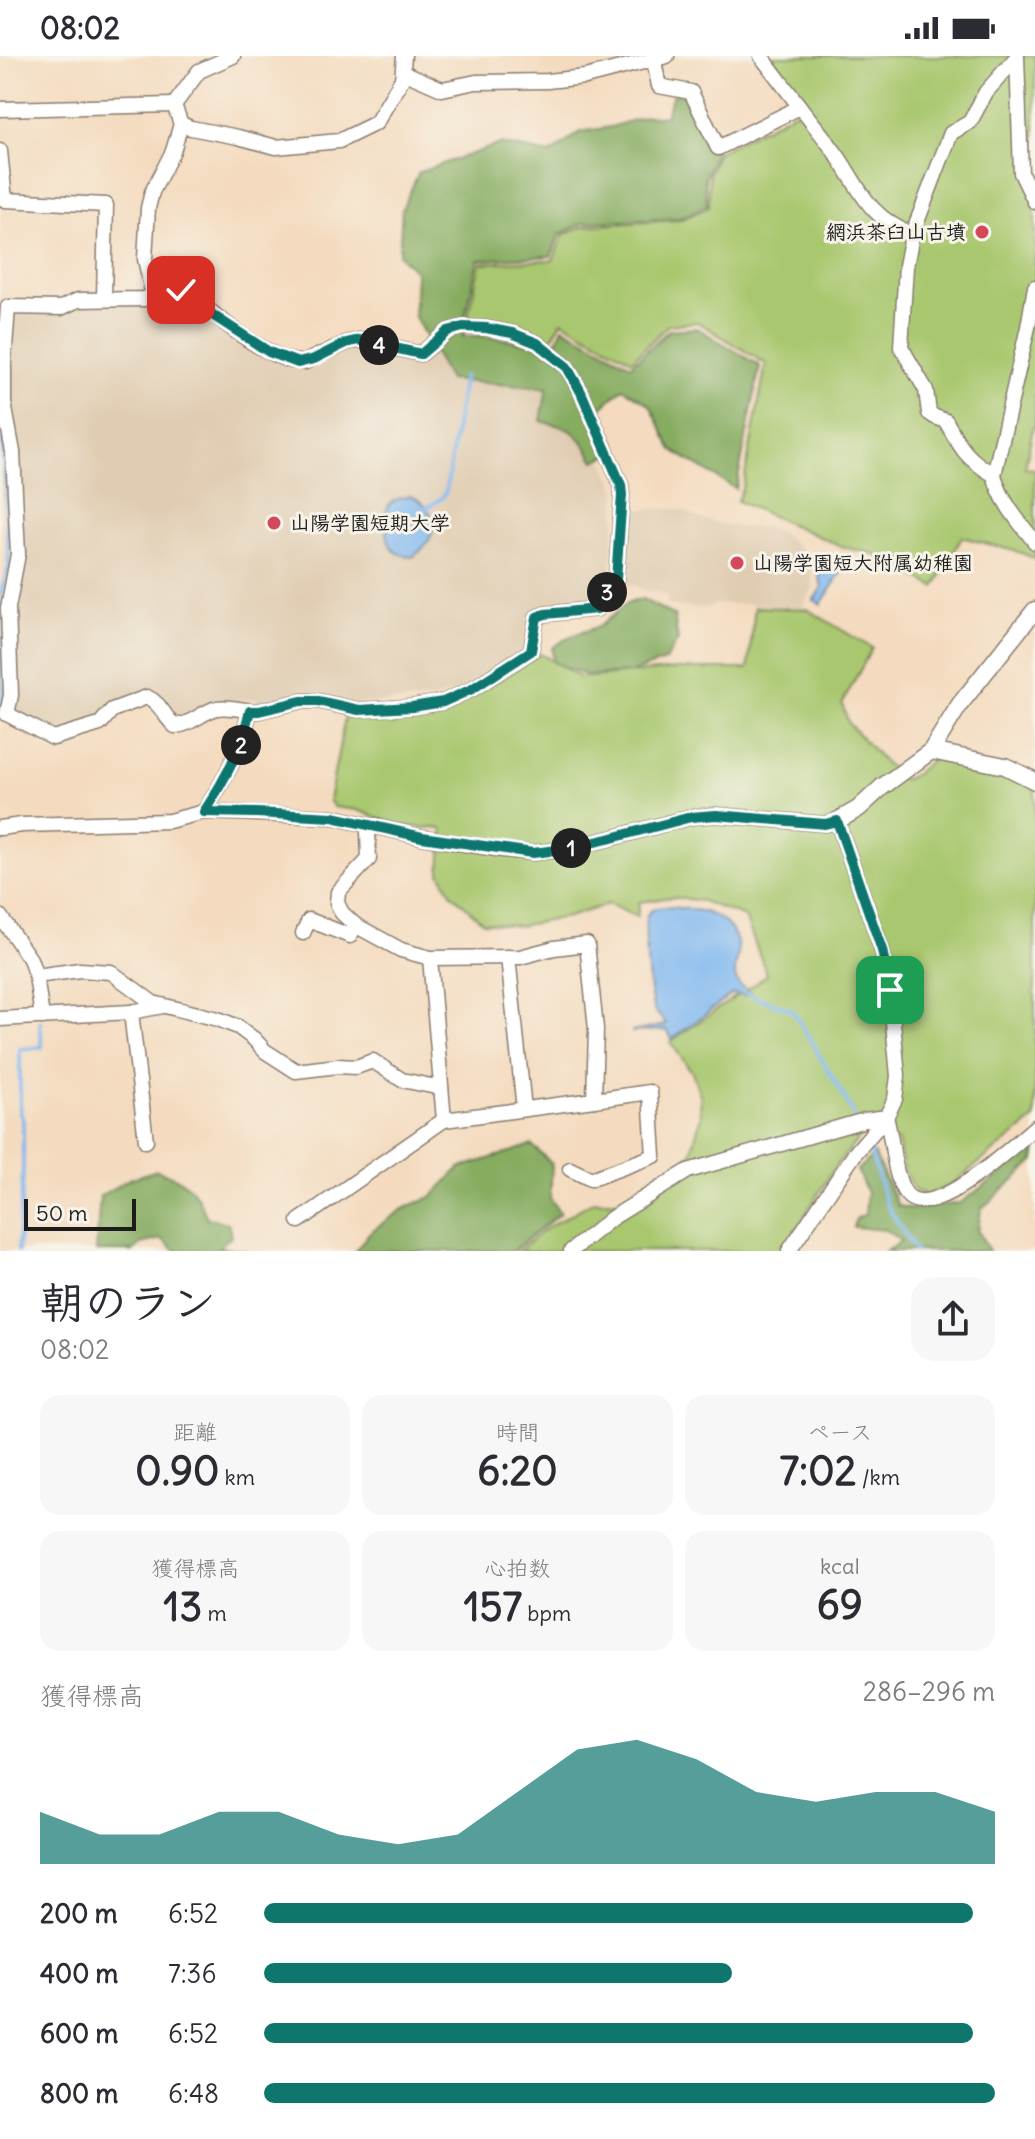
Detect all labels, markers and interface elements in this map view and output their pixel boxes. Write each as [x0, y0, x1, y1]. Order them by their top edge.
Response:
text: 08:02 [40, 9, 120, 47]
place label: 網浜茶臼山古墳 [826, 219, 966, 244]
marker: 網浜茶臼山古墳 [973, 223, 991, 241]
pin [147, 256, 215, 324]
icon: check [159, 268, 203, 312]
pin: 4 [359, 325, 399, 365]
text: 4 [373, 331, 385, 359]
place label: 山陽学園短期大学 [290, 510, 450, 535]
marker: 山陽学園短期大学 [265, 514, 283, 532]
place label: 山陽学園短大附属幼稚園 [753, 550, 973, 575]
marker: 山陽学園短大附属幼稚園 [728, 554, 746, 572]
pin: 3 [587, 572, 627, 612]
text: 3 [601, 578, 613, 606]
pin: 2 [221, 725, 261, 765]
text: 2 [235, 731, 247, 759]
pin: 1 [551, 828, 591, 868]
text: 1 [567, 834, 575, 862]
pin [856, 956, 924, 1024]
icon: arrive [868, 968, 912, 1012]
scale bar [24, 1195, 136, 1231]
text: 50 m [36, 1199, 88, 1227]
text: 朝のラン [40, 1275, 216, 1330]
button: share [911, 1277, 995, 1361]
text: 08:02 [40, 1333, 109, 1366]
text: 距離 [173, 1418, 217, 1446]
text: 時間 [495, 1418, 540, 1446]
text: ペース [807, 1418, 872, 1446]
text: 0.90 [135, 1446, 219, 1496]
text: 6:20 [477, 1446, 558, 1496]
text: 7:02 [780, 1446, 856, 1496]
text: km [219, 1463, 255, 1491]
text: /km [856, 1463, 900, 1491]
text: kcal [820, 1552, 860, 1580]
text: 獲得標高 [151, 1554, 239, 1582]
text: 心拍数 [484, 1554, 551, 1582]
text: 69 [817, 1580, 863, 1630]
text: 13 [164, 1582, 202, 1632]
text: 157 [464, 1582, 522, 1632]
text: m [202, 1599, 227, 1627]
text: bpm [522, 1599, 571, 1627]
text: 286–296 m [863, 1675, 995, 1708]
text: 獲得標高 [40, 1679, 144, 1712]
text: 200 m [40, 1897, 117, 1930]
text: 6:52 [168, 1897, 218, 1930]
text: 400 m [40, 1957, 118, 1990]
text: 7:36 [168, 1957, 216, 1990]
text: 600 m [40, 2017, 118, 2050]
text: 6:52 [168, 2017, 218, 2050]
text: 800 m [40, 2077, 118, 2110]
text: 6:48 [168, 2077, 219, 2110]

